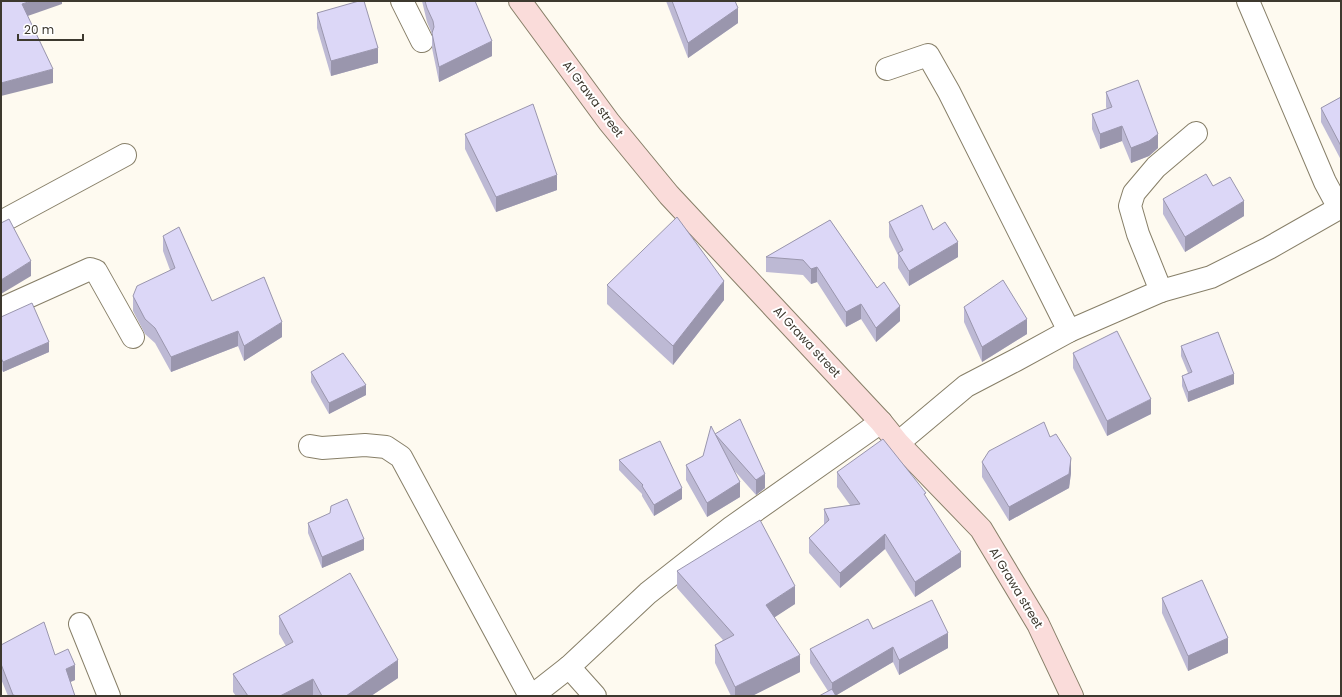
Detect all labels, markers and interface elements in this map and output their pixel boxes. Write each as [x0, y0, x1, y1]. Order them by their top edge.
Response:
scale bar [18, 16, 83, 42]
text: 20 m [24, 21, 54, 38]
street label: Al Grawa street [559, 57, 628, 140]
street label: Al Grawa street [770, 302, 845, 381]
street label: Al Grawa street [986, 544, 1047, 631]

